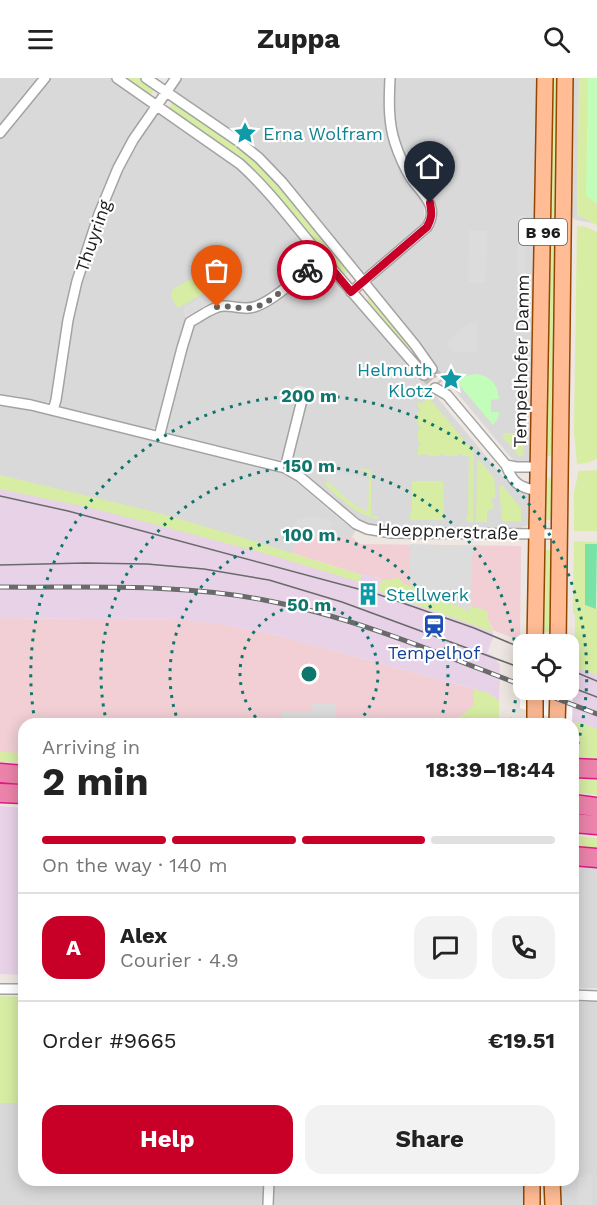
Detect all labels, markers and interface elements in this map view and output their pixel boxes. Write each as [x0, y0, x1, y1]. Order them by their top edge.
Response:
icon: menu [24, 23, 57, 56]
text: Zuppa [257, 23, 340, 55]
icon: search [540, 23, 573, 56]
place icon: Erna Wolfram [232, 120, 258, 146]
place label: Erna Wolfram [263, 123, 383, 144]
pin [404, 141, 455, 203]
icon: home [413, 150, 446, 183]
street label: Thuyring [71, 197, 115, 275]
road number: B 96 [519, 219, 567, 245]
courier [277, 240, 337, 300]
pin [191, 245, 242, 307]
icon: bag [200, 254, 233, 287]
icon: bike [291, 254, 324, 287]
street label: Tempelhofer Damm [509, 274, 533, 448]
place label: Helmuth Klotz [357, 359, 433, 401]
place icon: Helmuth Klotz [438, 366, 464, 392]
text: 200 m [281, 385, 337, 406]
text: 150 m [283, 455, 335, 476]
street label: Hoeppnerstraße [377, 518, 519, 544]
text: 100 m [282, 524, 336, 545]
building icon: Stellwerk [355, 581, 381, 607]
place label: Stellwerk [386, 584, 469, 605]
text: 50 m [287, 594, 331, 615]
station icon: Tempelhof [421, 613, 447, 639]
map controls [513, 634, 579, 700]
button: locate [513, 634, 579, 700]
place label: Tempelhof [388, 642, 480, 663]
centre of rings [299, 664, 319, 684]
text: Arriving in [42, 735, 140, 759]
text: 18:39–18:44 [426, 757, 555, 782]
text: 2 min [42, 759, 149, 804]
text: On the way · 140 m [42, 853, 228, 877]
button: chat [414, 916, 477, 979]
button: phone [492, 916, 555, 979]
text: Alex [120, 923, 167, 948]
text: A [66, 935, 81, 960]
text: Courier · 4.9 [120, 948, 239, 972]
text: Order #9665 [42, 1028, 177, 1053]
text: €19.51 [488, 1028, 555, 1053]
button: Help [42, 1105, 293, 1174]
button: Share [305, 1105, 555, 1174]

